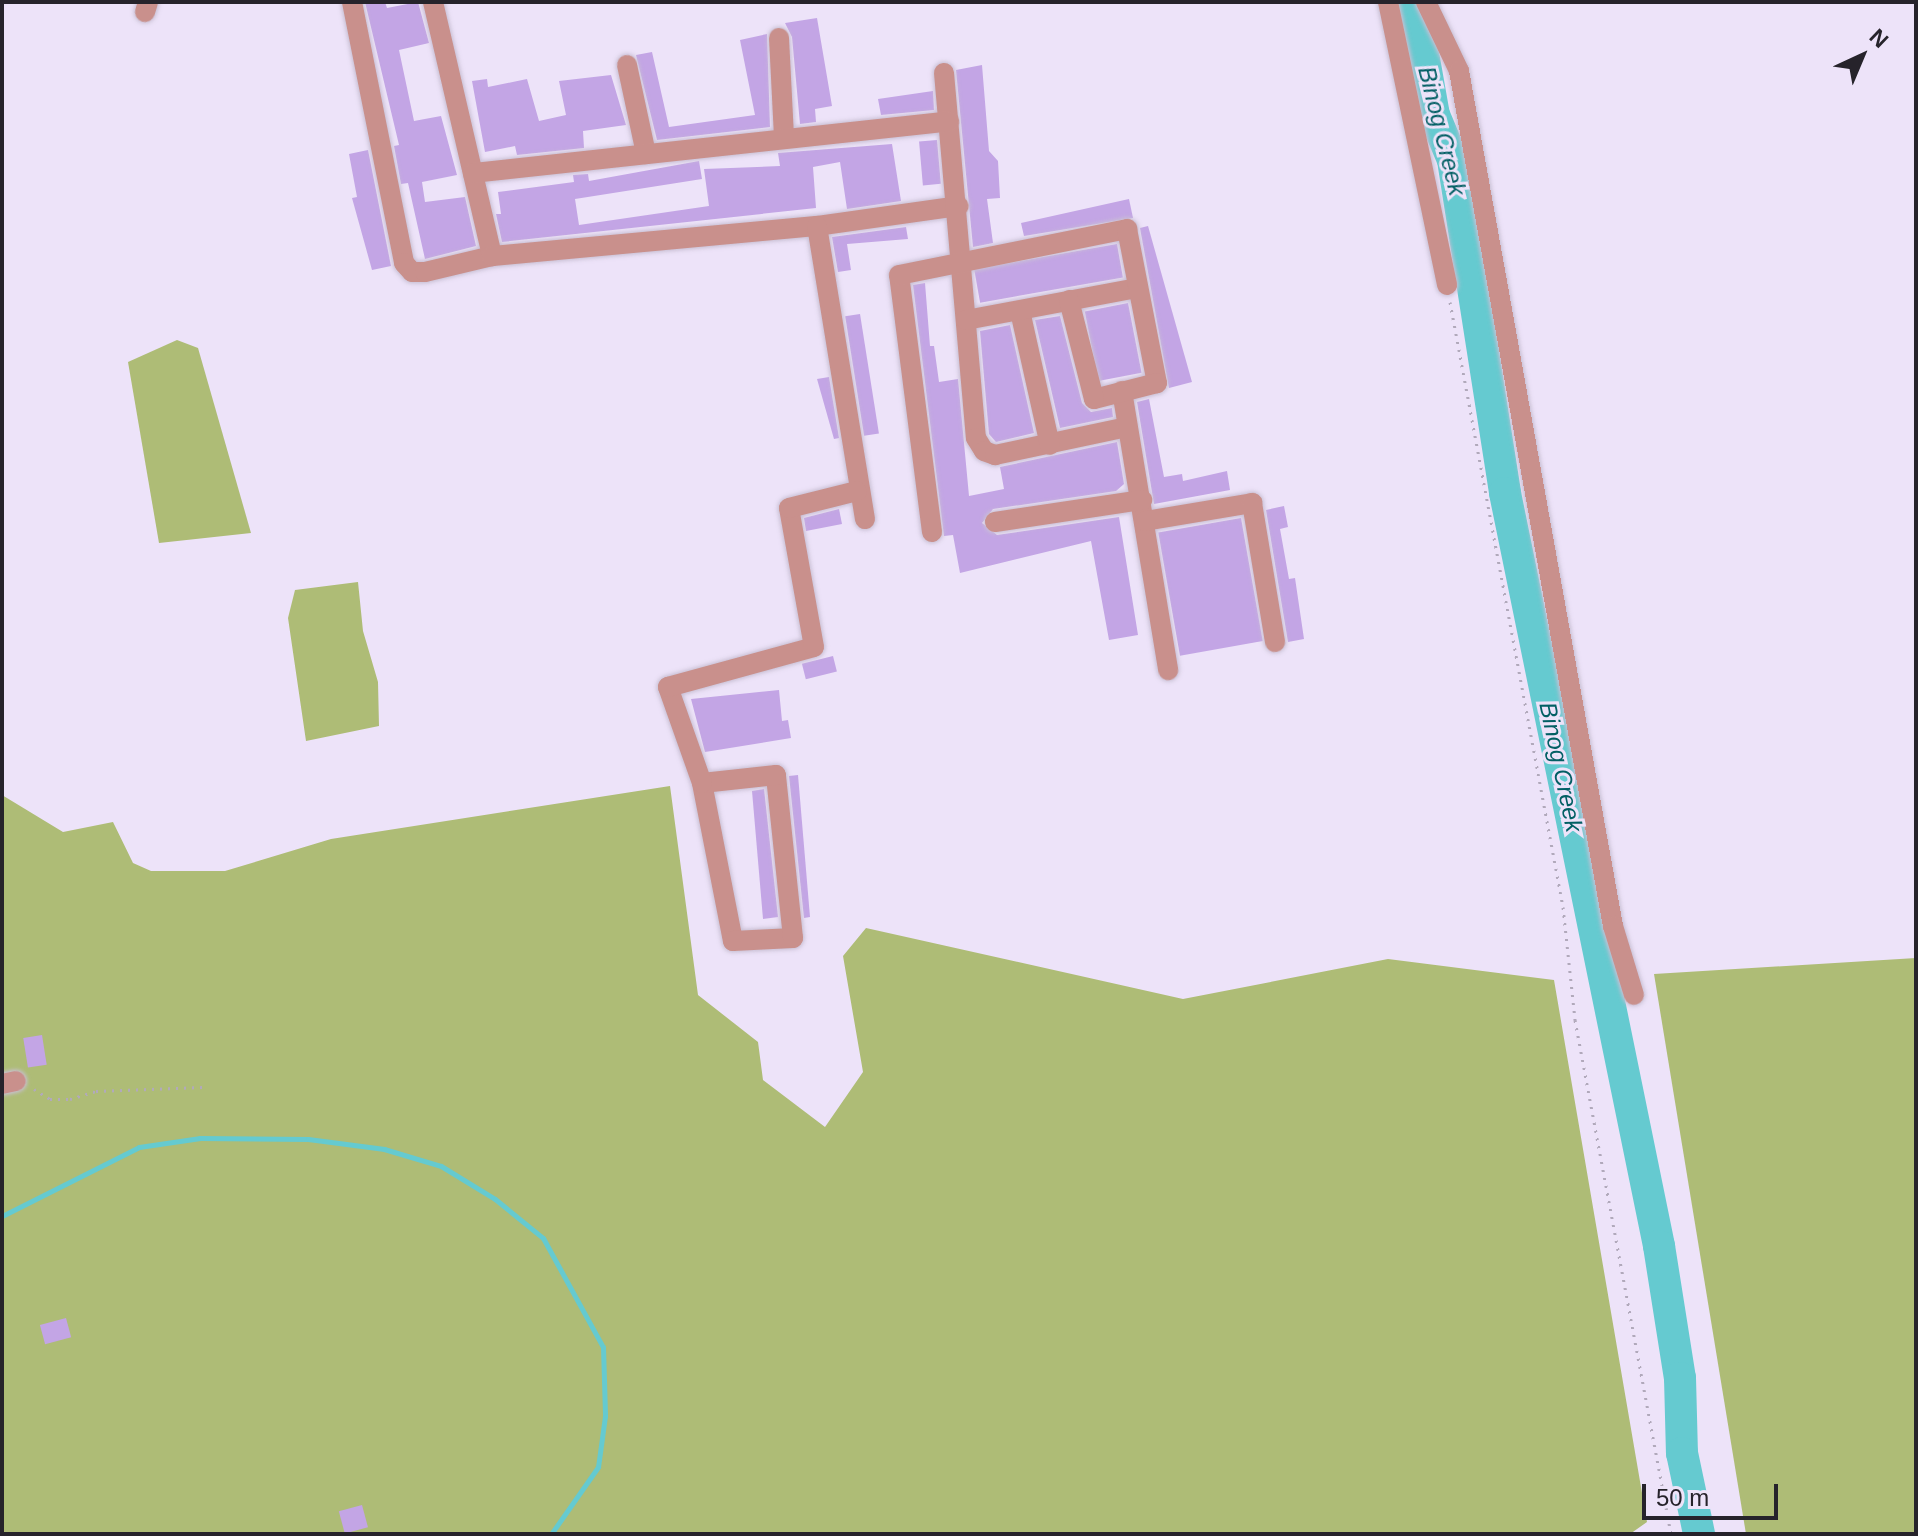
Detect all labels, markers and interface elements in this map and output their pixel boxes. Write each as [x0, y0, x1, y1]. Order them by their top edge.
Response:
north arrow [1822, 16, 1902, 96]
text: N [1865, 24, 1893, 53]
water label: Binog Creek [1412, 63, 1472, 199]
water label: Binog Creek [1533, 699, 1589, 835]
scale bar [1646, 1468, 1782, 1518]
text: 50 m [1656, 1484, 1709, 1511]

